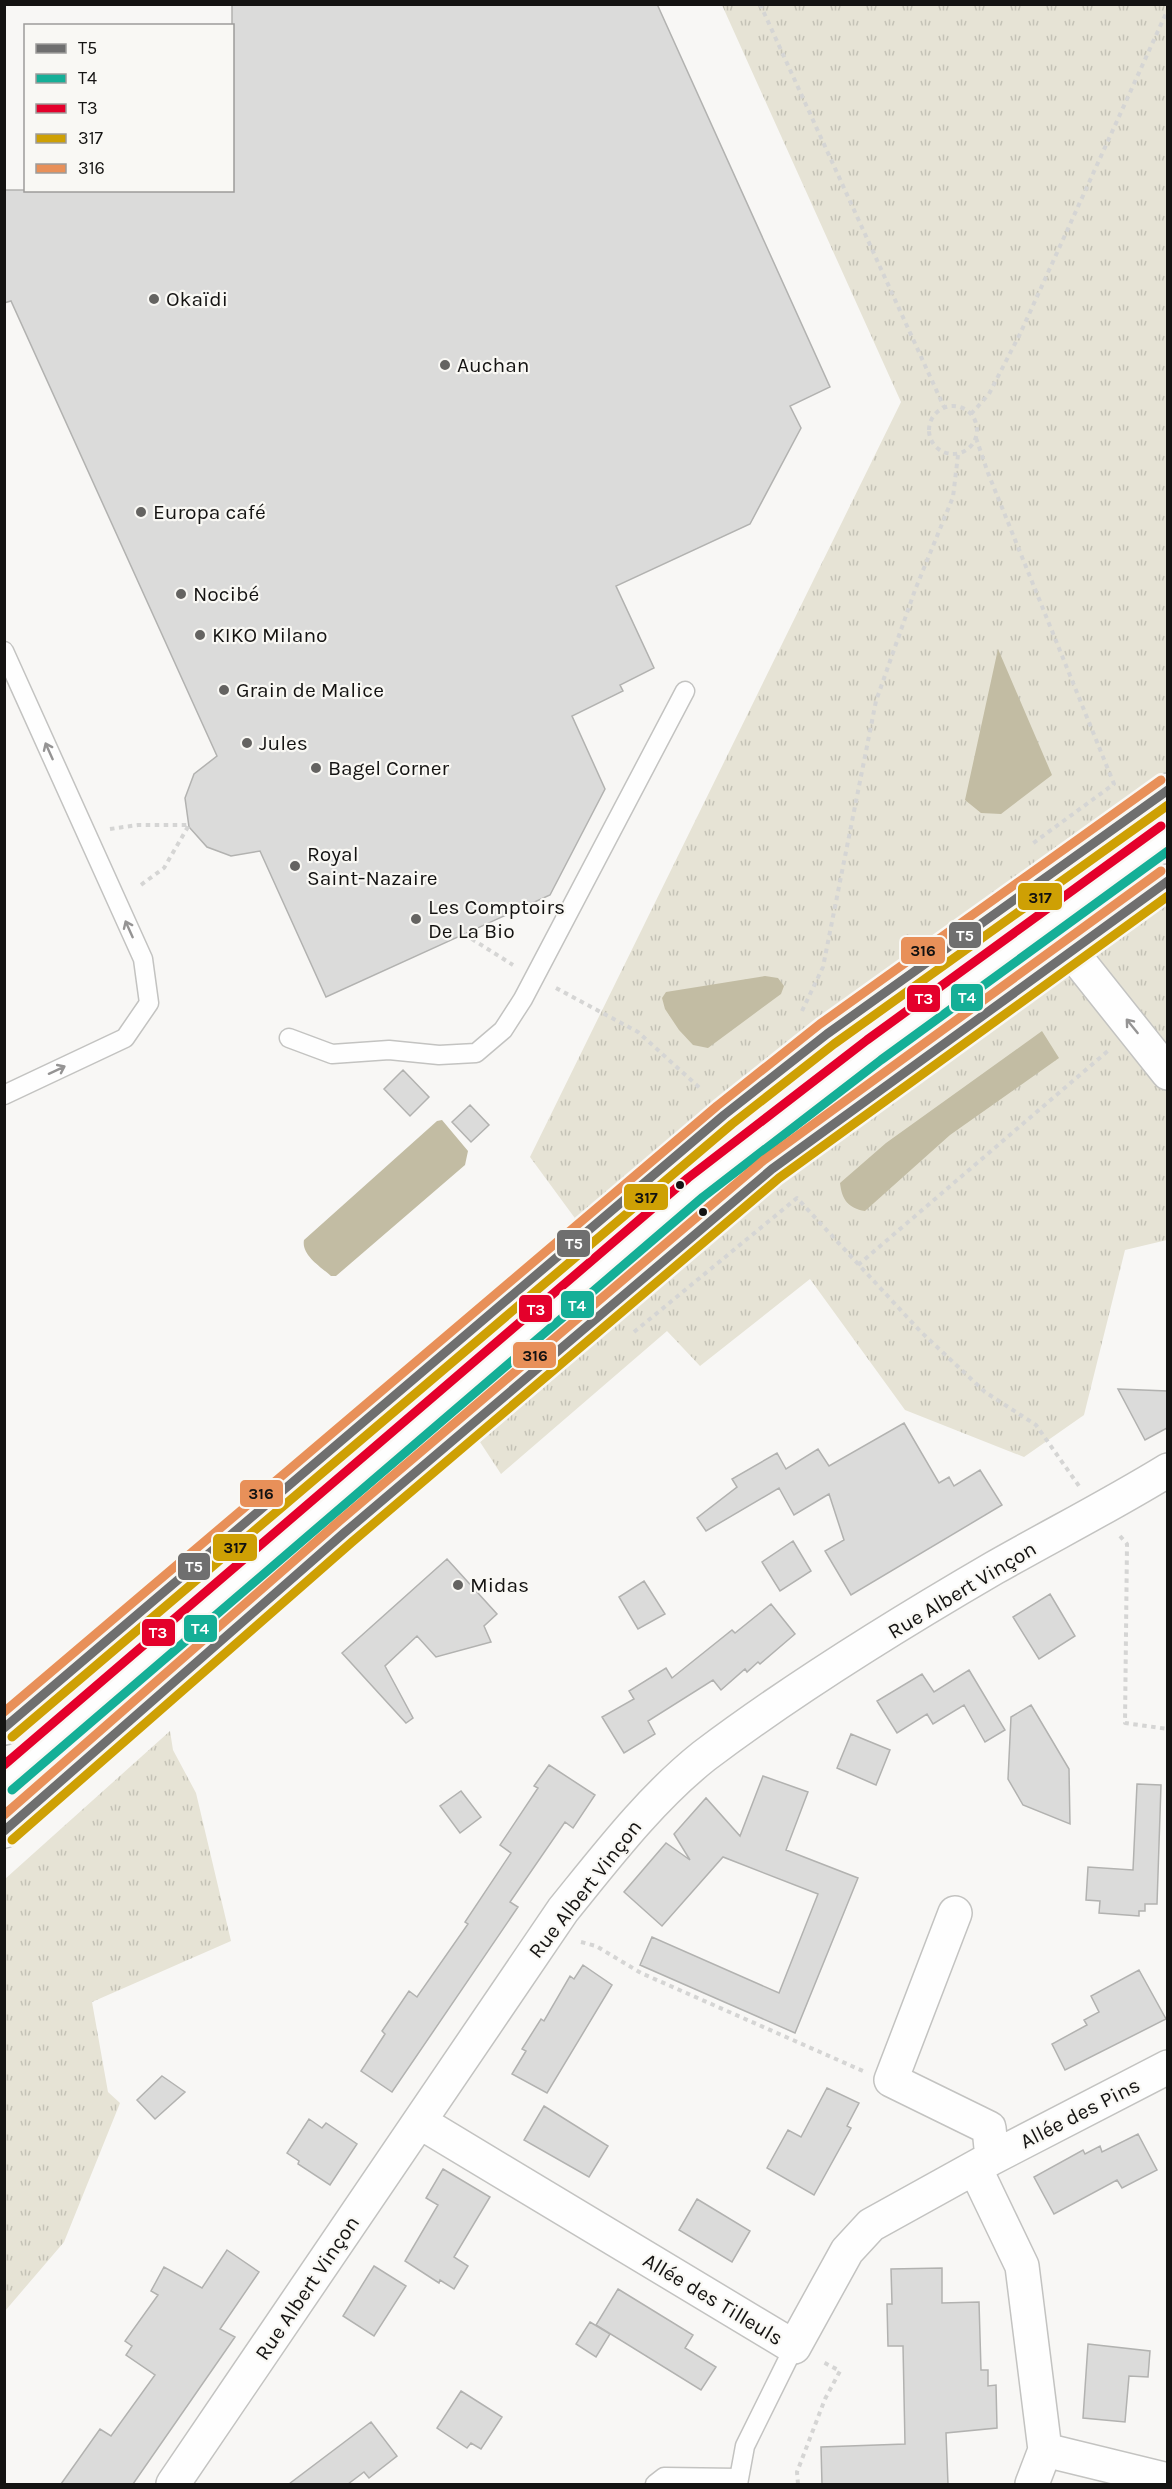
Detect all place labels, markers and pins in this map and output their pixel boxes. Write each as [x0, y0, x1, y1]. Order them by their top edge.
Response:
place label: Okaïdi [166, 287, 228, 311]
marker: Okaïdi [147, 292, 161, 306]
place label: Auchan [457, 353, 530, 377]
marker: Auchan [438, 358, 452, 372]
place label: Europa café [153, 500, 266, 524]
marker: Europa café [134, 505, 148, 519]
place label: Nocibé [193, 582, 259, 606]
marker: Nocibé [174, 587, 188, 601]
place label: KIKO Milano [212, 623, 328, 647]
marker: KIKO Milano [193, 628, 207, 642]
place label: Grain de Malice [236, 678, 384, 702]
marker: Grain de Malice [217, 683, 231, 697]
place label: Jules [259, 731, 308, 755]
marker: Jules [240, 736, 254, 750]
place label: Bagel Corner [328, 756, 450, 780]
marker: Bagel Corner [309, 761, 323, 775]
place label: Royal Saint-Nazaire [307, 842, 437, 890]
marker: Royal Saint-Nazaire [288, 859, 302, 873]
place label: Les Comptoirs De La Bio [428, 895, 565, 943]
marker: Les Comptoirs De La Bio [409, 912, 423, 926]
unlabelled marker [674, 1179, 686, 1191]
unlabelled marker [697, 1206, 709, 1218]
place label: Midas [470, 1573, 529, 1597]
marker: Midas [451, 1578, 465, 1592]

